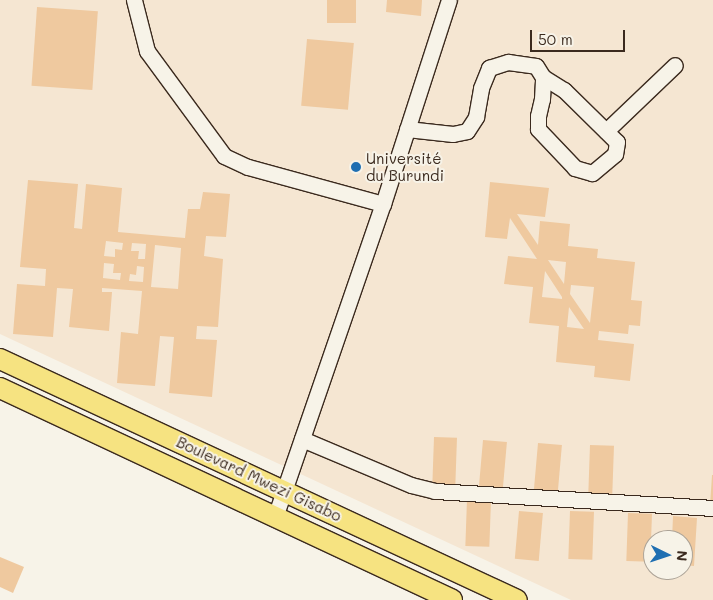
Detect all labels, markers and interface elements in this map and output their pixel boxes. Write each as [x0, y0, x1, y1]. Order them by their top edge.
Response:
scale bar [533, 20, 628, 52]
text: 50 m [538, 29, 573, 49]
place label: Université du Burundi [366, 149, 444, 184]
marker: Université du Burundi [350, 161, 362, 173]
street label: Boulevard Mwezi Gisabo [174, 433, 344, 525]
north arrow [643, 530, 693, 580]
text: N [673, 550, 692, 562]

